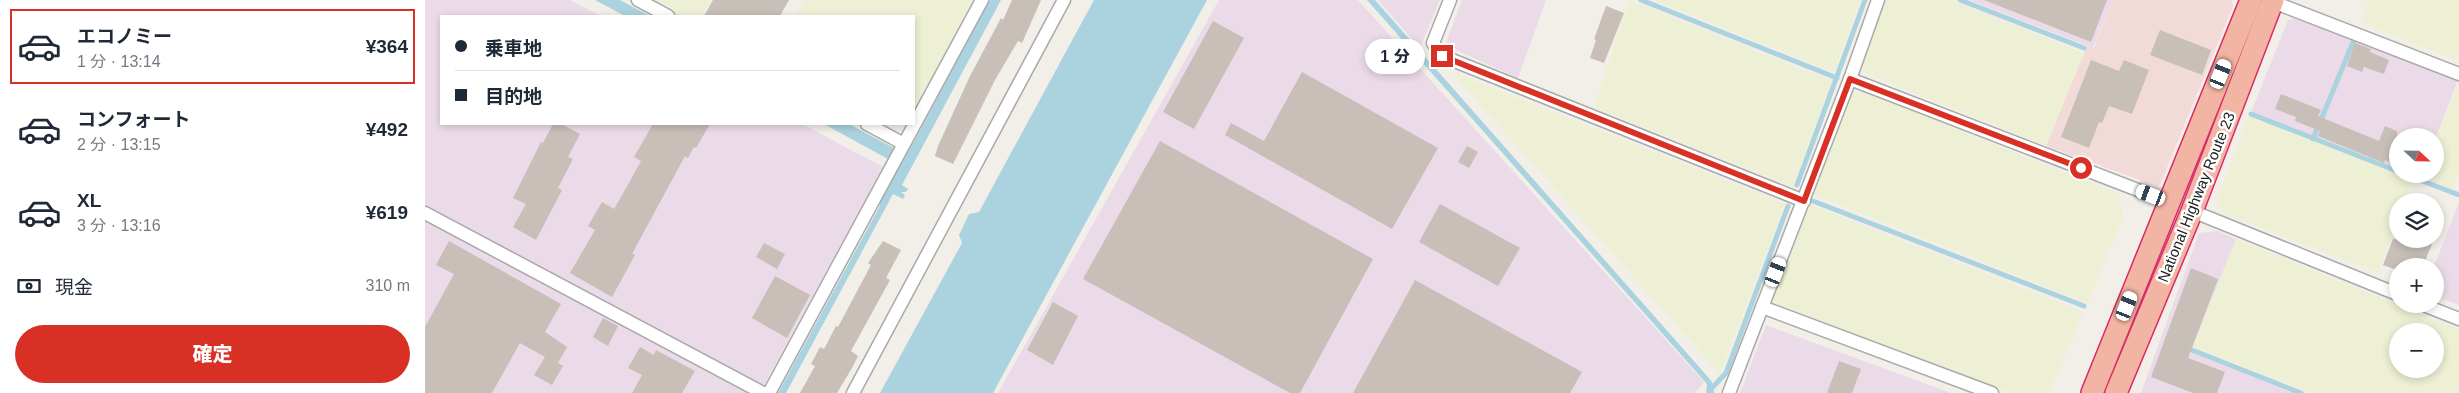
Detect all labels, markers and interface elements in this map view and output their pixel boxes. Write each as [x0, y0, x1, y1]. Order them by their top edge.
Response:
icon: car [17, 24, 62, 69]
text: エコノミー [77, 26, 172, 47]
text: ¥364 [366, 36, 408, 57]
text: 乗車地 [485, 38, 542, 59]
callout: 1 分 [1365, 38, 1425, 74]
route end [1431, 45, 1453, 67]
text: 1 分 [1380, 48, 1410, 65]
text: 1 分 · 13:14 [77, 53, 161, 70]
car [2208, 57, 2233, 91]
text: 目的地 [485, 86, 542, 107]
icon: car [17, 107, 62, 152]
text: コンフォート [77, 109, 190, 130]
street label: National Highway Route 23 [2154, 110, 2238, 284]
text: ¥492 [366, 119, 408, 140]
north arrow [2389, 128, 2444, 182]
map controls [2389, 128, 2444, 378]
text: 2 分 · 13:15 [77, 136, 161, 153]
route start [2070, 157, 2092, 179]
car [2134, 183, 2167, 207]
icon: car [17, 190, 62, 235]
text: XL [77, 190, 101, 211]
button: layers [2389, 193, 2444, 248]
text: ¥619 [366, 202, 408, 223]
text: 3 分 · 13:16 [77, 217, 161, 234]
car [1763, 255, 1788, 289]
button: + [2389, 258, 2444, 313]
icon: cash [15, 272, 43, 300]
text: 現金 [55, 277, 93, 298]
text: 310 m [366, 277, 410, 294]
car [2114, 289, 2139, 323]
button: − [2389, 323, 2444, 378]
button: 確定 [15, 325, 410, 383]

